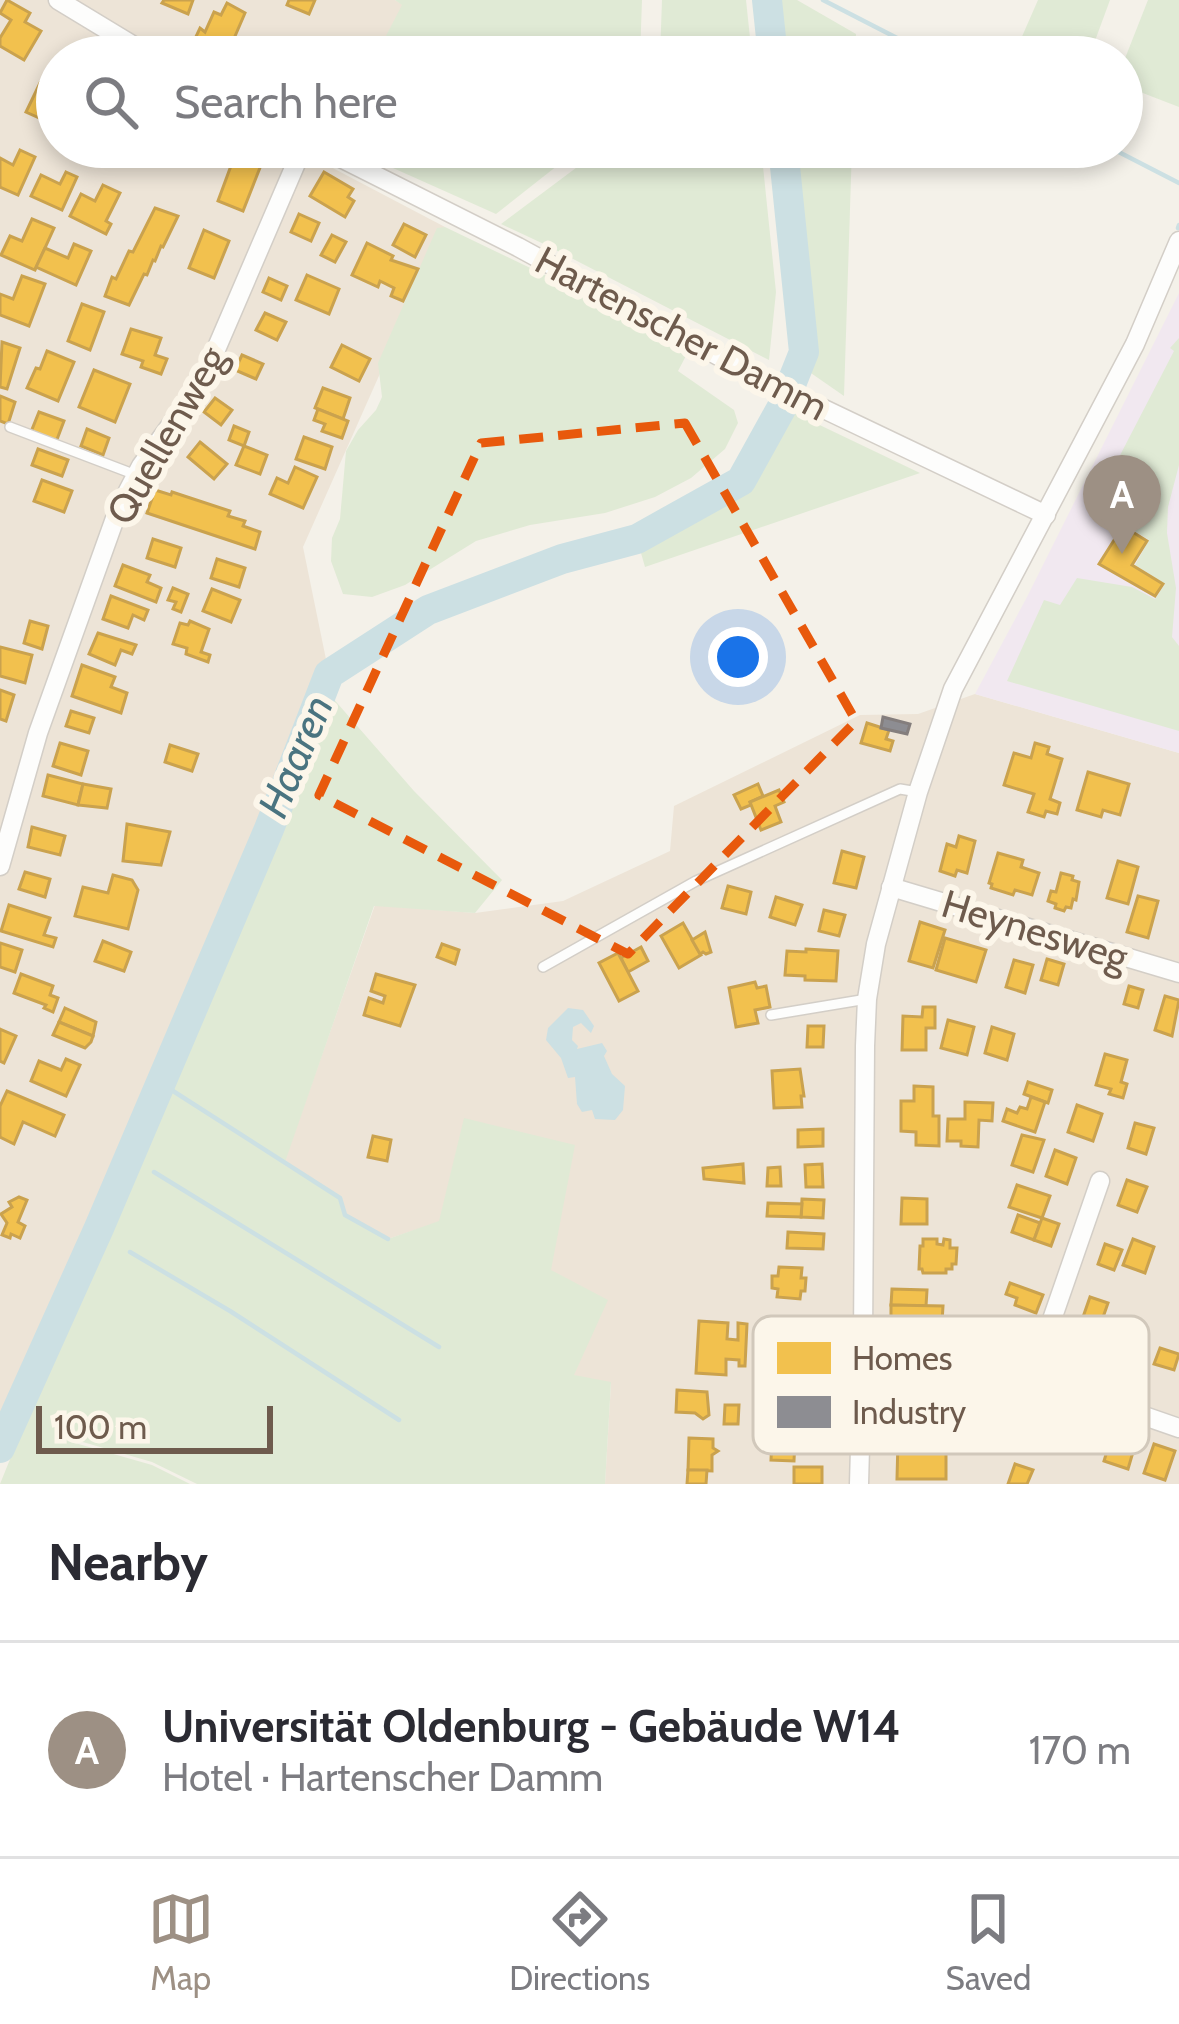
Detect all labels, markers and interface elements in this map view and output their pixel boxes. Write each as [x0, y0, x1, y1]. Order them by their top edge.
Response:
search box [36, 36, 1143, 168]
icon: search [78, 69, 144, 135]
text: Search here [174, 75, 398, 129]
street label: Hartenscher Damm [528, 236, 836, 430]
street label: Quellenweg [96, 337, 236, 532]
pin: A [1083, 455, 1161, 554]
your location [708, 627, 768, 687]
water label: Haaren [246, 687, 344, 825]
street label: Heynesweg [936, 879, 1134, 981]
legend [753, 1316, 1149, 1454]
text: Homes [852, 1338, 953, 1378]
text: Industry [852, 1392, 966, 1432]
scale bar [36, 1400, 273, 1453]
text: 100 m [54, 1407, 147, 1447]
text: Nearby [48, 1531, 208, 1593]
text: Universität Oldenburg - Gebäude W14 [162, 1699, 901, 1753]
text: A [75, 1726, 99, 1774]
text: 170 m [1029, 1726, 1131, 1774]
text: Hotel · Hartenscher Damm [162, 1753, 603, 1801]
tab: Map [148, 1886, 214, 1998]
tab: Directions [509, 1886, 650, 1998]
tab: Saved [946, 1886, 1031, 1998]

